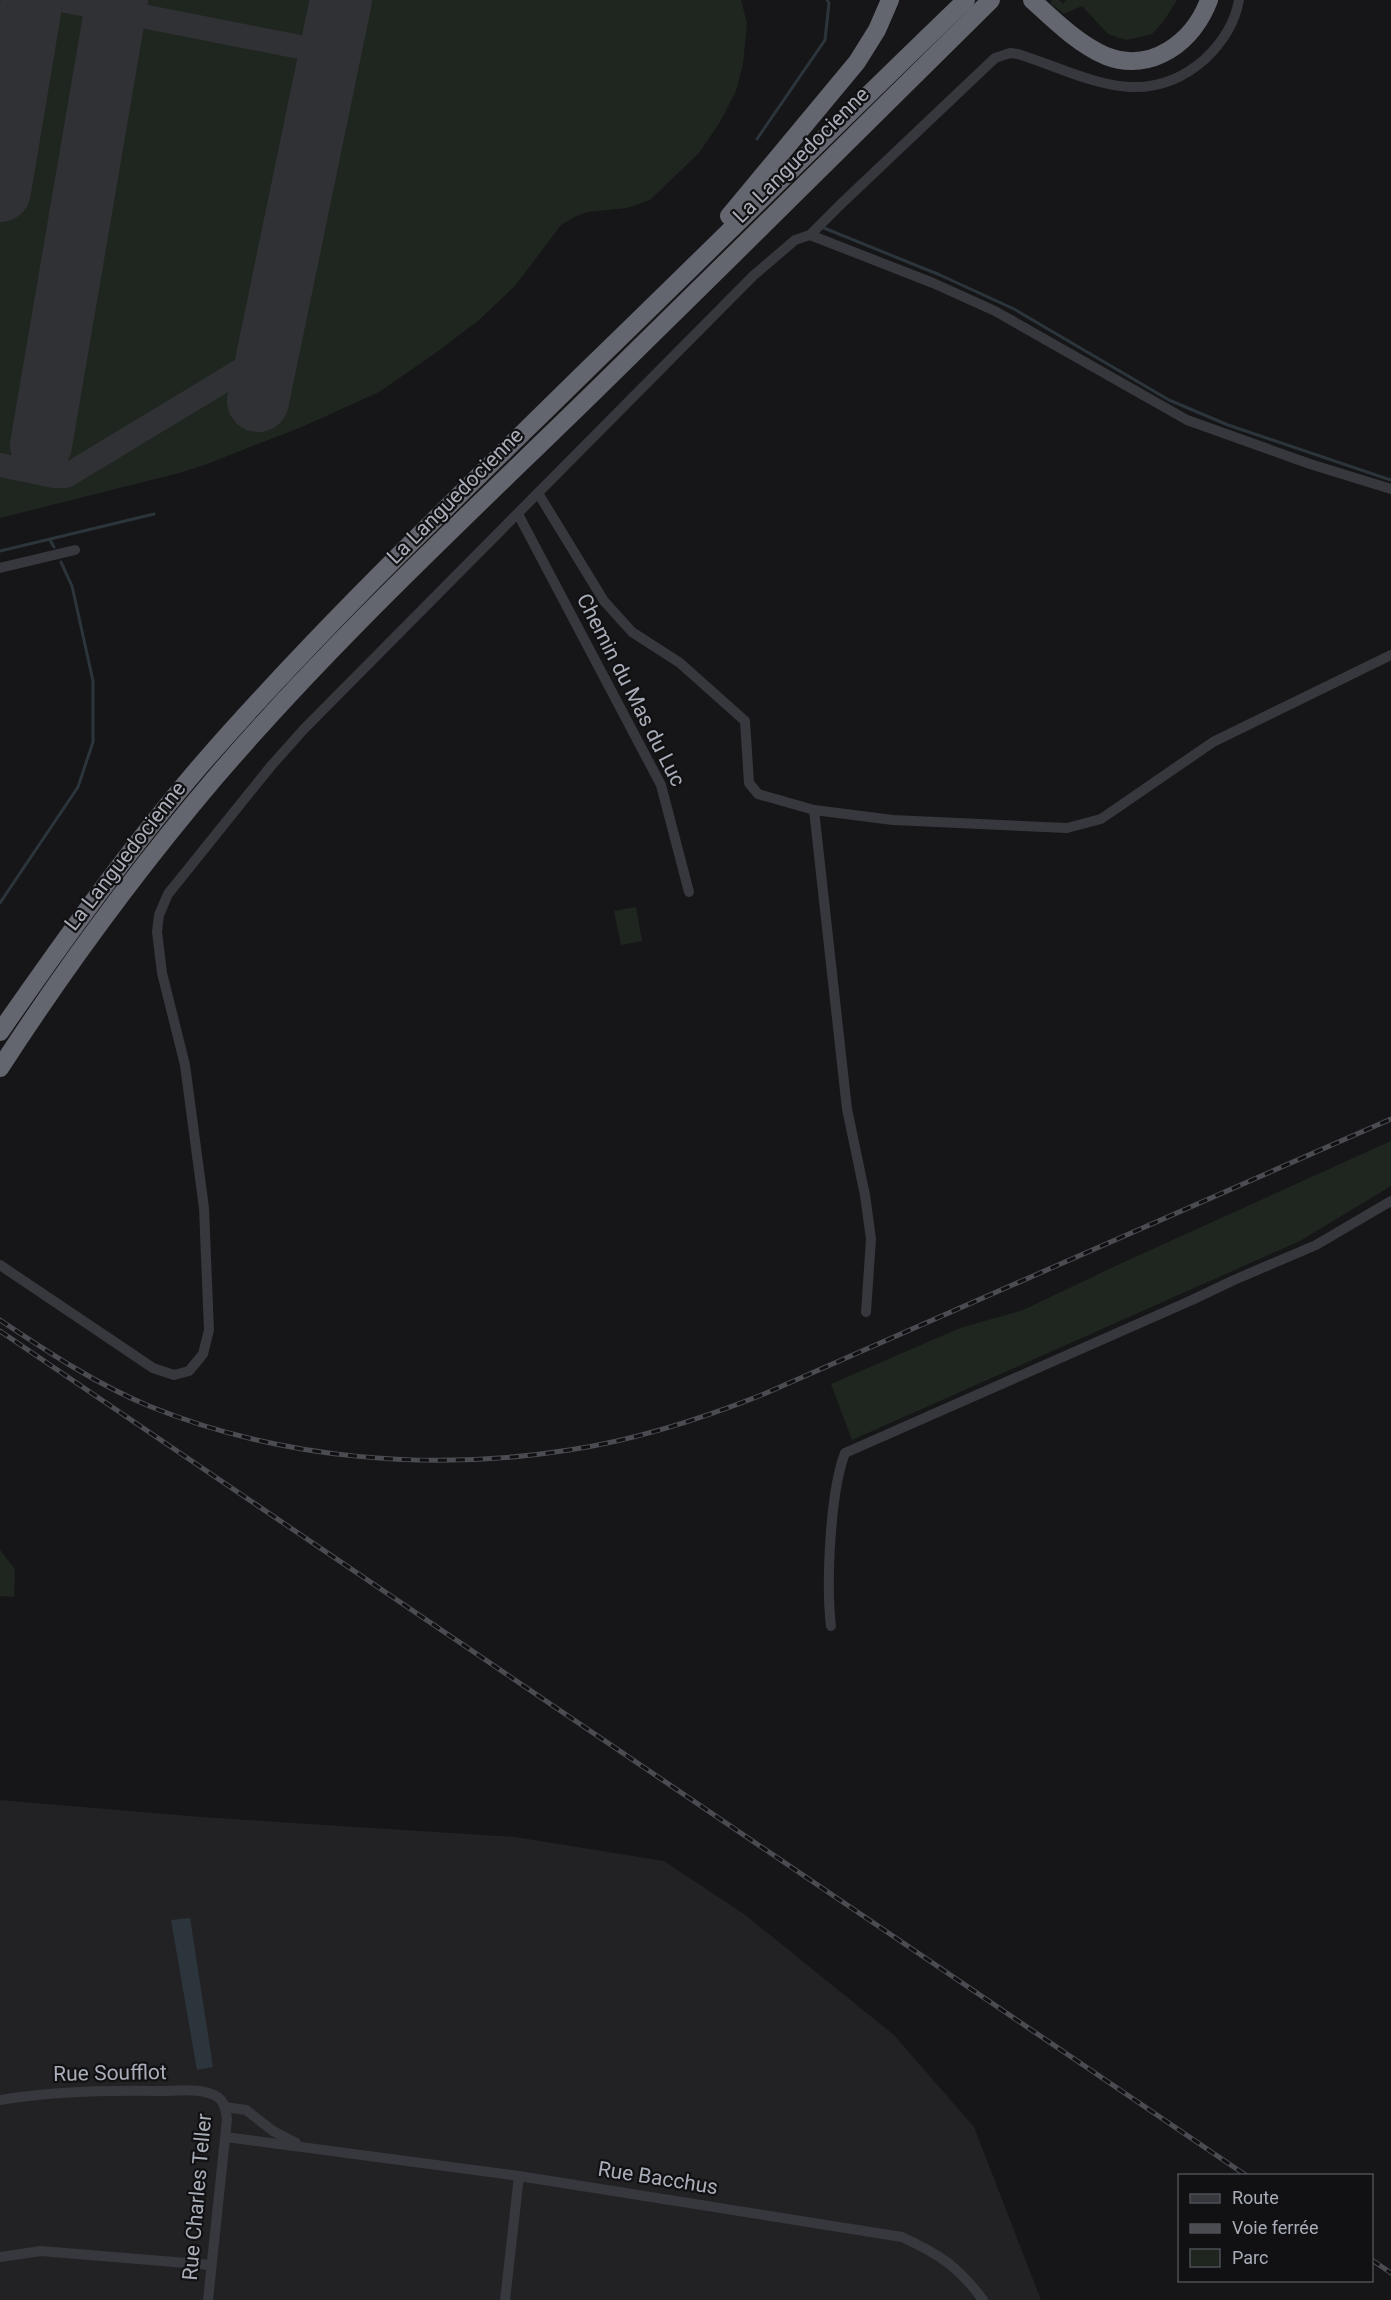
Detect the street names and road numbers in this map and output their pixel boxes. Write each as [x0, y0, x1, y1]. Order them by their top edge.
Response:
street label: La Languedocienne [728, 82, 874, 228]
street label: La Languedocienne [382, 423, 528, 569]
street label: Chemin du Mas du Luc [572, 590, 690, 790]
street label: La Languedocienne [59, 777, 191, 935]
street label: Rue Soufflot [53, 2060, 167, 2086]
street label: Rue Charles Teller [178, 2112, 216, 2282]
street label: Rue Bacchus [596, 2157, 720, 2199]

